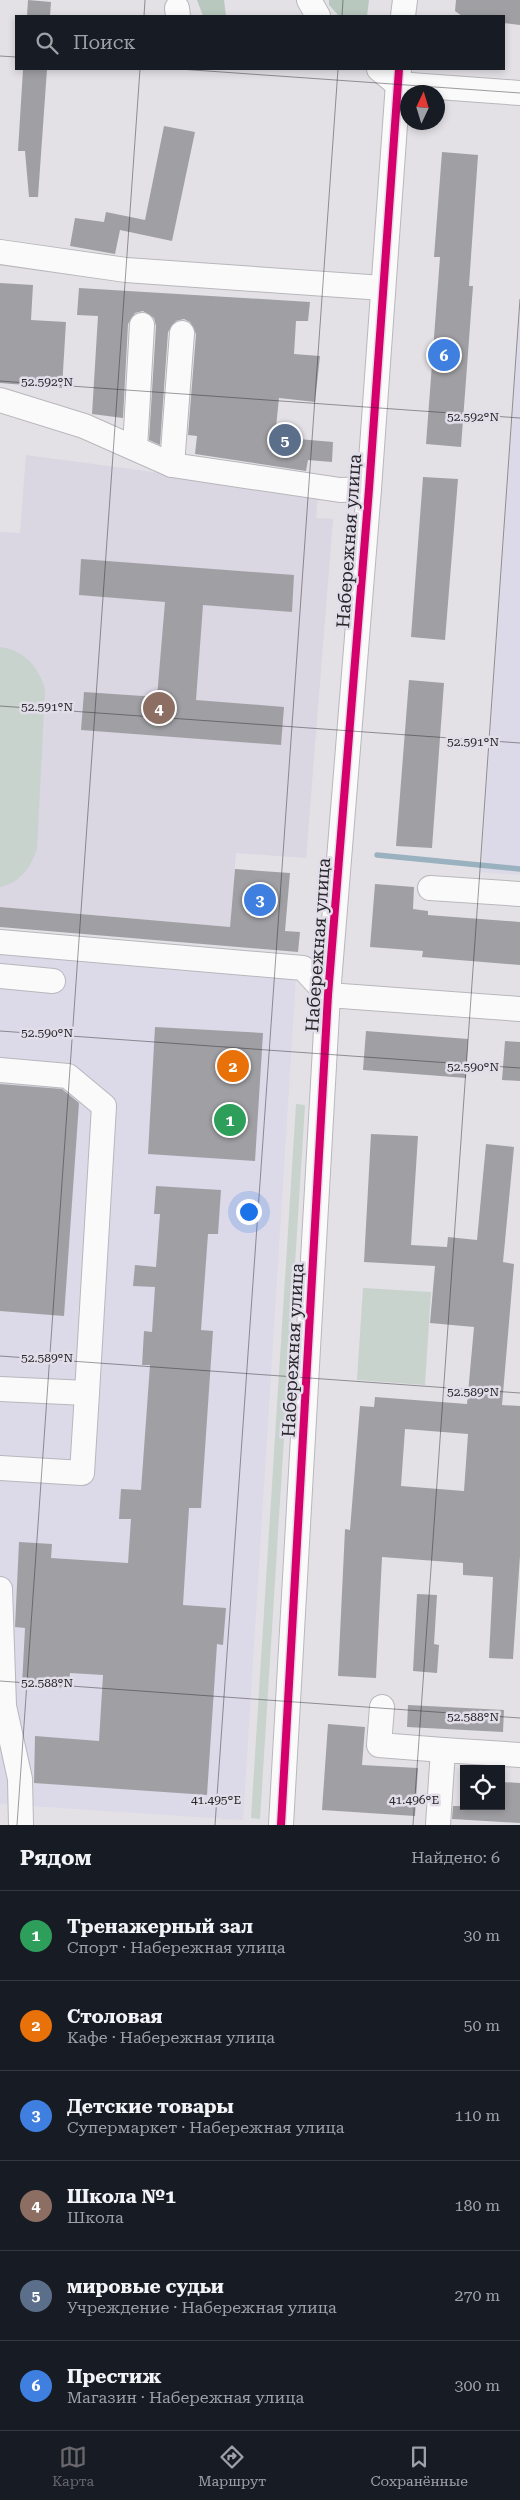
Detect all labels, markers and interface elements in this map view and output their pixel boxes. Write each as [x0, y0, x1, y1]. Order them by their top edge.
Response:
search box [15, 15, 505, 70]
icon: search [33, 29, 61, 57]
text: Поиск [73, 31, 136, 54]
north arrow [400, 85, 445, 130]
pin: 6 [428, 336, 460, 374]
text: 52.592°N [21, 375, 73, 389]
text: 52.592°N [447, 410, 499, 424]
pin: 5 [269, 421, 301, 459]
street label: Набережная улица [332, 453, 365, 629]
pin: 4 [143, 689, 175, 727]
text: 52.591°N [21, 700, 73, 714]
text: 52.591°N [447, 735, 499, 749]
street label: Набережная улица [301, 857, 334, 1033]
pin: 3 [244, 881, 276, 919]
text: 52.590°N [21, 1026, 73, 1040]
pin: 2 [217, 1047, 249, 1085]
text: 52.590°N [447, 1060, 499, 1074]
pin: 1 [214, 1101, 246, 1139]
your location [236, 1199, 262, 1225]
street label: Набережная улица [277, 1262, 308, 1438]
text: 52.589°N [21, 1351, 73, 1365]
text: 52.589°N [447, 1385, 499, 1399]
text: 52.588°N [21, 1676, 73, 1690]
text: 52.588°N [447, 1710, 499, 1724]
map controls [460, 1765, 505, 1810]
button: locate [460, 1765, 505, 1810]
text: 41.495°E [191, 1793, 241, 1807]
text: 41.496°E [389, 1793, 439, 1807]
text: Рядом [20, 1846, 92, 1870]
text: Найдено: 6 [411, 1848, 500, 1867]
text: Тренажерный зал [67, 1915, 253, 1938]
text: 1 [32, 1926, 40, 1945]
text: 30 m [463, 1926, 500, 1945]
text: Спорт · Набережная улица [67, 1938, 285, 1957]
text: Столовая [67, 2005, 163, 2028]
text: 2 [32, 2016, 40, 2035]
text: 50 m [463, 2016, 500, 2035]
text: Кафе · Набережная улица [67, 2028, 275, 2047]
text: Детские товары [67, 2095, 234, 2118]
text: 3 [32, 2106, 40, 2125]
text: 110 m [454, 2106, 500, 2125]
text: Супермаркет · Набережная улица [67, 2118, 345, 2137]
text: Школа №1 [67, 2185, 176, 2208]
text: 4 [32, 2196, 40, 2215]
text: 180 m [454, 2196, 500, 2215]
text: Школа [67, 2208, 124, 2227]
text: мировые судьи [67, 2275, 224, 2298]
text: 5 [32, 2286, 40, 2305]
text: 270 m [454, 2286, 500, 2305]
text: Учреждение · Набережная улица [67, 2298, 337, 2317]
text: Престиж [67, 2365, 162, 2388]
text: 6 [32, 2376, 40, 2395]
text: 300 m [454, 2376, 500, 2395]
text: Магазин · Набережная улица [67, 2388, 304, 2407]
tab: Карта [52, 2443, 94, 2489]
tab: Маршрут [198, 2443, 266, 2489]
tab: Сохранённые [370, 2443, 468, 2489]

